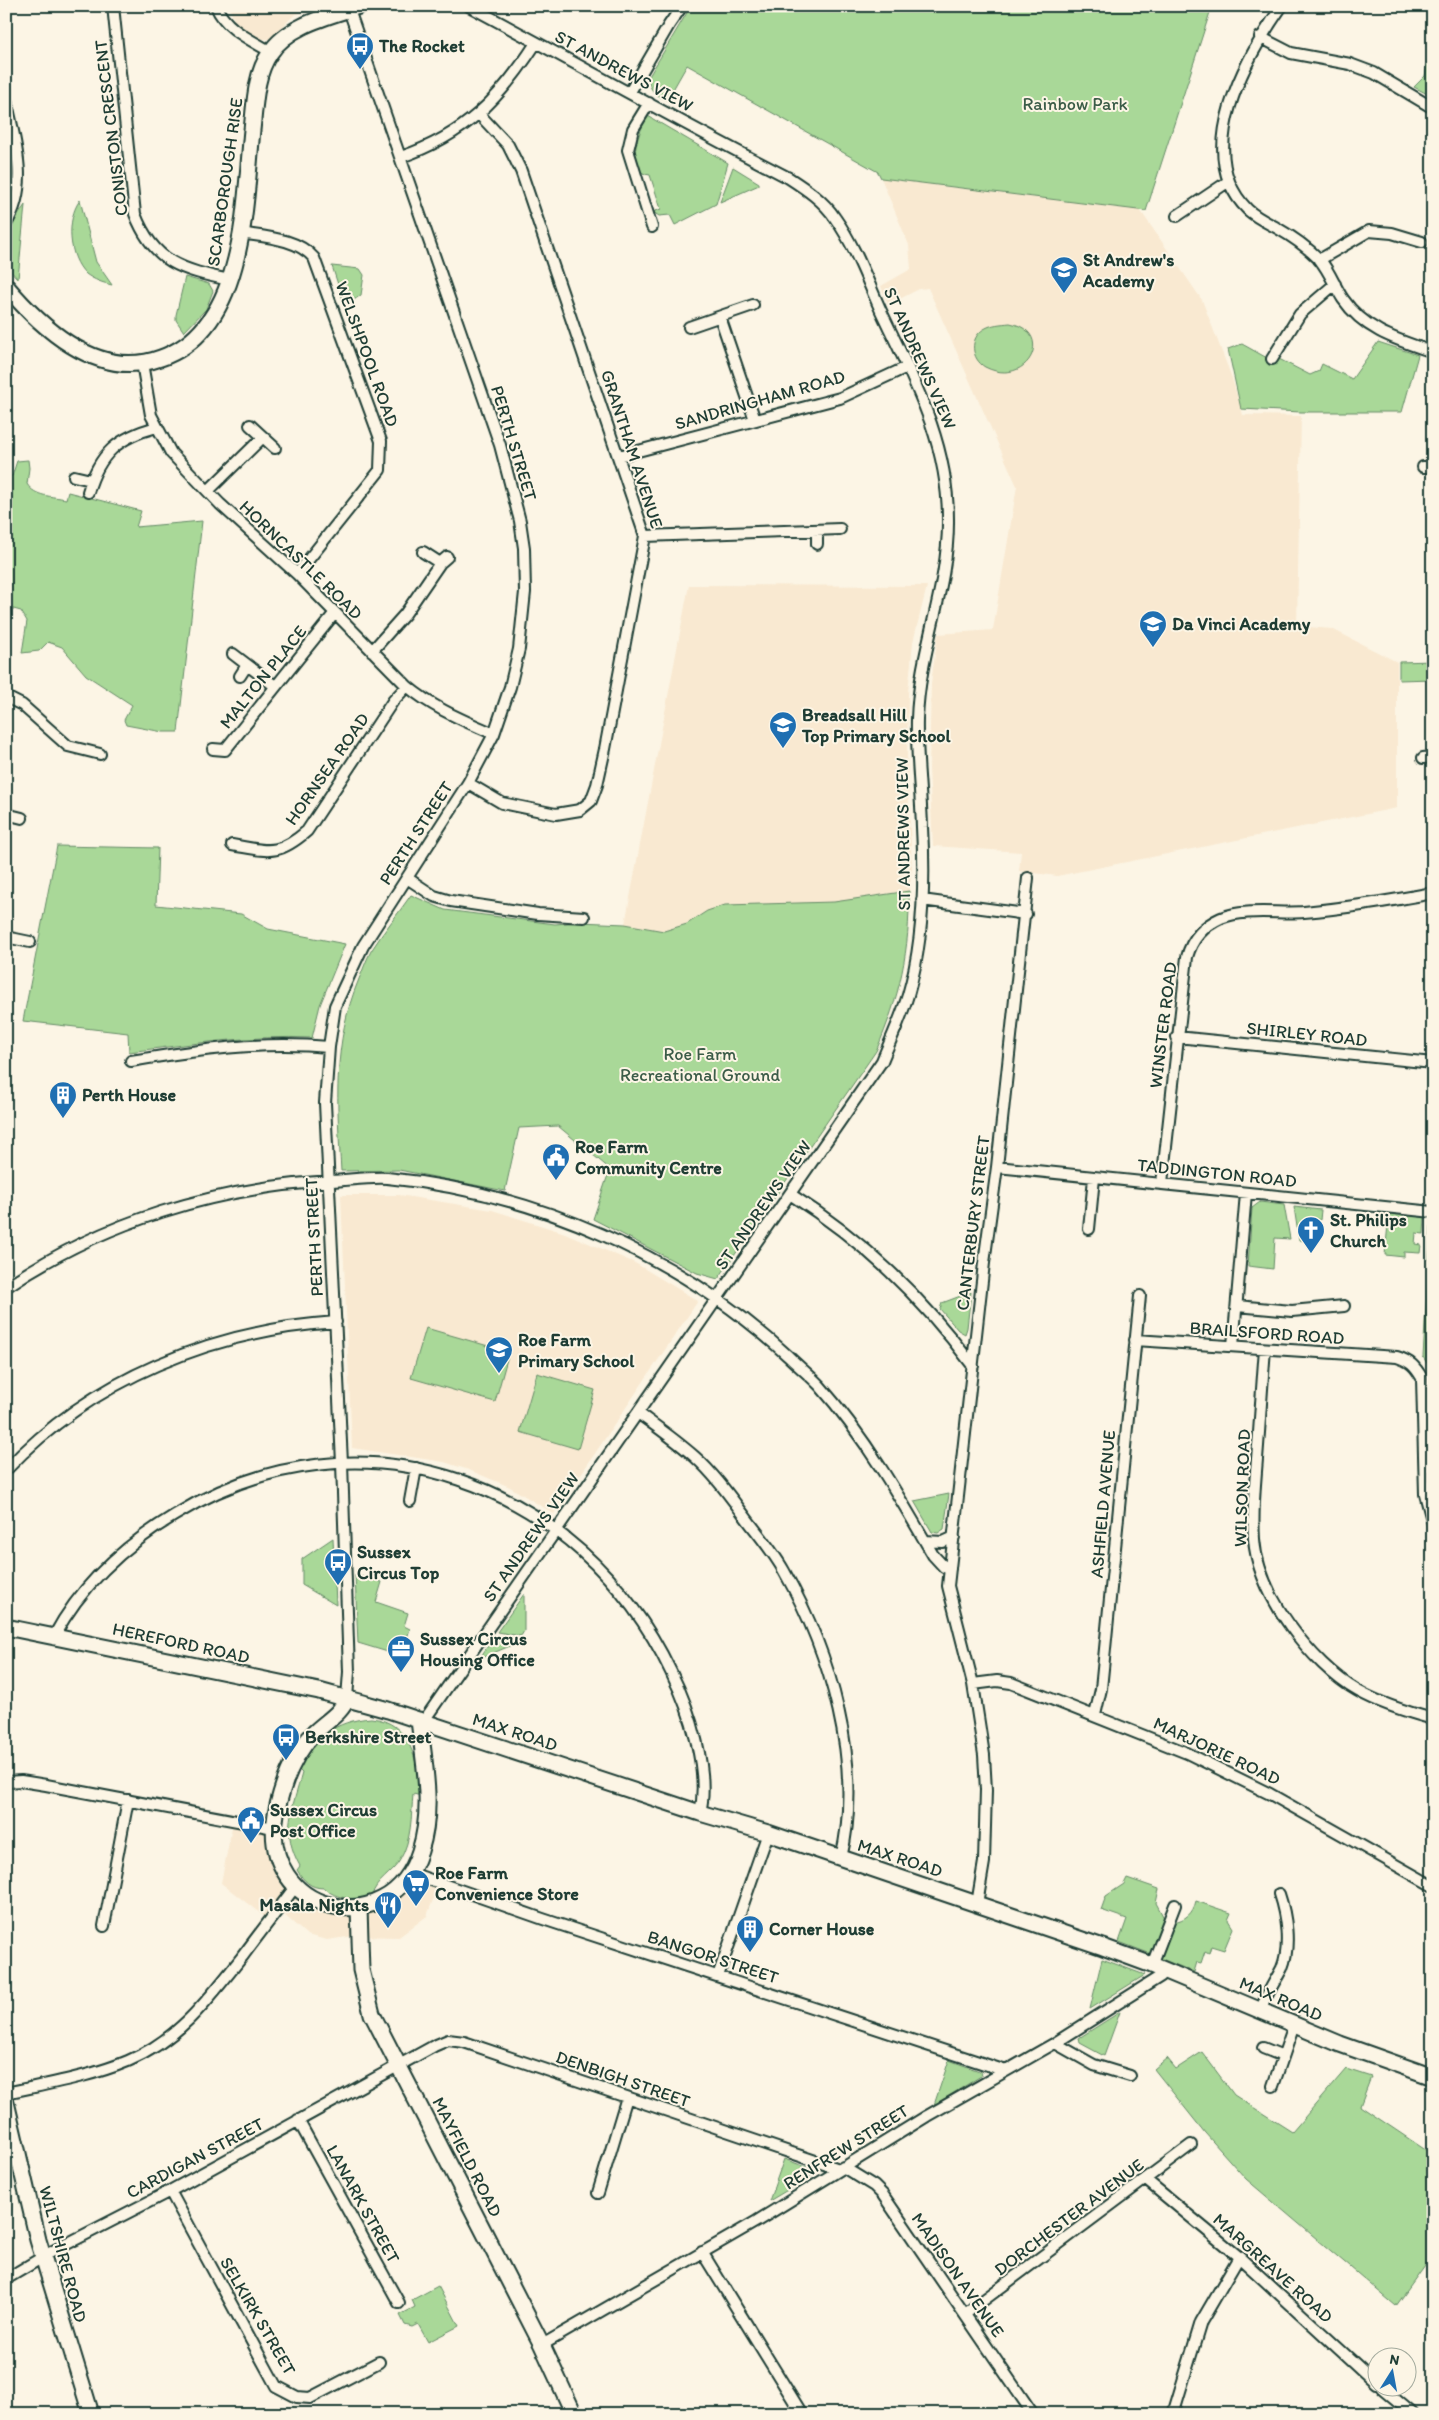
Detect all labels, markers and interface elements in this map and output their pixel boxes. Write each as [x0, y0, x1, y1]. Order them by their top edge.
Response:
street label: ST ANDREWS VIEW [551, 25, 697, 117]
bus stop icon: The Rocket [345, 31, 375, 70]
place label: The Rocket [378, 35, 465, 57]
street label: CONISTON CRESCENT [89, 39, 133, 217]
park label: Rainbow Park [1022, 93, 1128, 115]
street label: SCARBOROUGH RISE [202, 96, 248, 268]
place label: St Andrew's Academy [1082, 249, 1174, 292]
school or university icon: St Andrew's Academy [1049, 255, 1079, 294]
street label: WELSHPOOL ROAD [330, 278, 404, 430]
street label: ST ANDREWS VIEW [879, 284, 961, 432]
street label: SANDRINGHAM ROAD [672, 365, 848, 435]
street label: GRANTHAM AVENUE [596, 367, 668, 531]
street label: PERTH STREET [486, 383, 542, 503]
street label: HORNCASTLE ROAD [235, 496, 367, 625]
school or university icon: Da Vinci Academy [1138, 609, 1168, 648]
place label: Da Vinci Academy [1172, 613, 1311, 635]
street label: MALTON PLACE [215, 621, 311, 733]
place label: Breadsall Hill Top Primary School [801, 704, 952, 747]
street label: HORNSEA ROAD [280, 708, 374, 829]
school or university icon: Breadsall Hill Top Primary School [768, 710, 798, 749]
street label: ST ANDREWS VIEW [891, 757, 915, 911]
street label: PERTH STREET [374, 777, 458, 889]
street label: WINSTER ROAD [1144, 960, 1182, 1090]
street label: SHIRLEY ROAD [1246, 1017, 1369, 1051]
park label: Roe Farm Recreational Ground [620, 1043, 780, 1086]
building icon: Perth House [48, 1080, 78, 1119]
place label: Perth House [82, 1084, 176, 1106]
street label: CANTERBURY STREET [951, 1134, 995, 1312]
place label: Roe Farm Community Centre [575, 1136, 722, 1179]
street label: ST ANDREWS VIEW [710, 1136, 816, 1274]
public building icon: Roe Farm Community Centre [541, 1142, 571, 1181]
street label: TADDINGTON ROAD [1136, 1154, 1298, 1192]
street label: PERTH STREET [300, 1177, 328, 1297]
place label: St. Philips Church [1330, 1209, 1407, 1252]
church icon: St. Philips Church [1296, 1215, 1326, 1254]
street label: BRAILSFORD ROAD [1189, 1317, 1345, 1349]
place label: Roe Farm Primary School [518, 1329, 635, 1372]
school or university icon: Roe Farm Primary School [484, 1335, 514, 1374]
street label: ASHFIELD AVENUE [1086, 1429, 1120, 1579]
street label: WILSON ROAD [1229, 1429, 1255, 1547]
street label: ST ANDREWS VIEW [478, 1468, 584, 1606]
place label: Sussex Circus Top [357, 1541, 440, 1584]
bus stop icon: Sussex Circus Top [323, 1547, 353, 1586]
street label: HEREFORD ROAD [110, 1618, 252, 1668]
place label: Sussex Circus Housing Office [420, 1628, 535, 1671]
office icon: Sussex Circus Housing Office [386, 1634, 416, 1673]
street label: MAX ROAD [470, 1708, 560, 1756]
street label: MARJORIE ROAD [1150, 1712, 1284, 1790]
bus stop icon: Berkshire Street [271, 1722, 301, 1761]
place label: Berkshire Street [305, 1726, 432, 1748]
place label: Sussex Circus Post Office [270, 1799, 377, 1842]
public building icon: Sussex Circus Post Office [236, 1805, 266, 1844]
street label: MAX ROAD [855, 1834, 945, 1882]
place label: Roe Farm Convenience Store [435, 1862, 579, 1905]
supermarket icon: Roe Farm Convenience Store [401, 1868, 431, 1907]
restaurant icon: Masala Nights [373, 1890, 403, 1929]
place label: Masala Nights [260, 1894, 369, 1916]
building icon: Corner House [735, 1914, 765, 1953]
place label: Corner House [769, 1918, 875, 1940]
street label: BANGOR STREET [645, 1925, 781, 1989]
street label: MAX ROAD [1236, 1972, 1326, 2026]
street label: DENBIGH STREET [553, 2046, 693, 2112]
street label: MAYFIELD ROAD [427, 2093, 507, 2221]
street label: RENFREW STREET [779, 2100, 913, 2194]
street label: CARDIGAN STREET [123, 2112, 267, 2204]
street label: LANARK STREET [321, 2141, 405, 2267]
street label: DORCHESTER AVENUE [990, 2154, 1148, 2280]
street label: WILTSHIRE ROAD [34, 2183, 92, 2325]
street label: MADISON AVENUE [907, 2208, 1009, 2342]
street label: MARGREAVE ROAD [1208, 2208, 1338, 2328]
street label: SELKIRK STREET [215, 2253, 301, 2379]
north arrow [1366, 2348, 1416, 2398]
text: N [1388, 2350, 1401, 2369]

